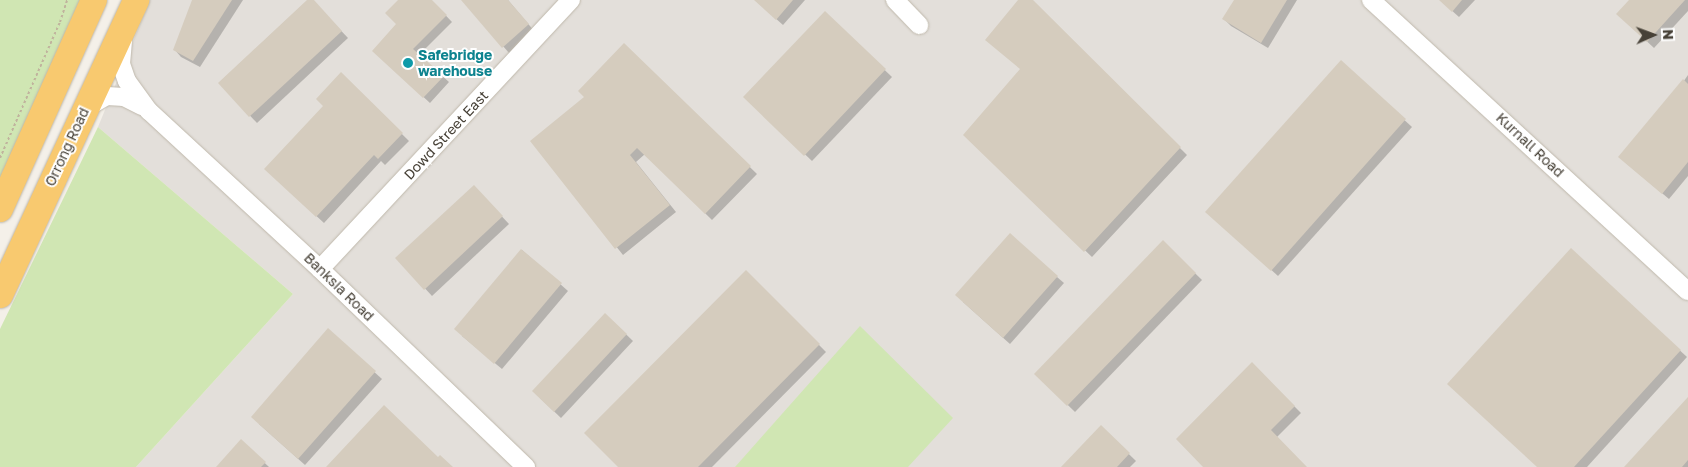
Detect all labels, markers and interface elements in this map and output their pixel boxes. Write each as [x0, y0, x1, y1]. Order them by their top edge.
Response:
north arrow [1628, 10, 1678, 60]
text: N [1660, 29, 1677, 40]
place label: Safebridge warehouse [418, 47, 492, 80]
marker: Safebridge warehouse [402, 57, 414, 69]
street label: Dowd Street East [400, 87, 492, 183]
street label: Orrong Road [42, 105, 92, 189]
street label: Kurnall Road [1493, 109, 1567, 181]
street label: Banksia Road [301, 249, 377, 325]

